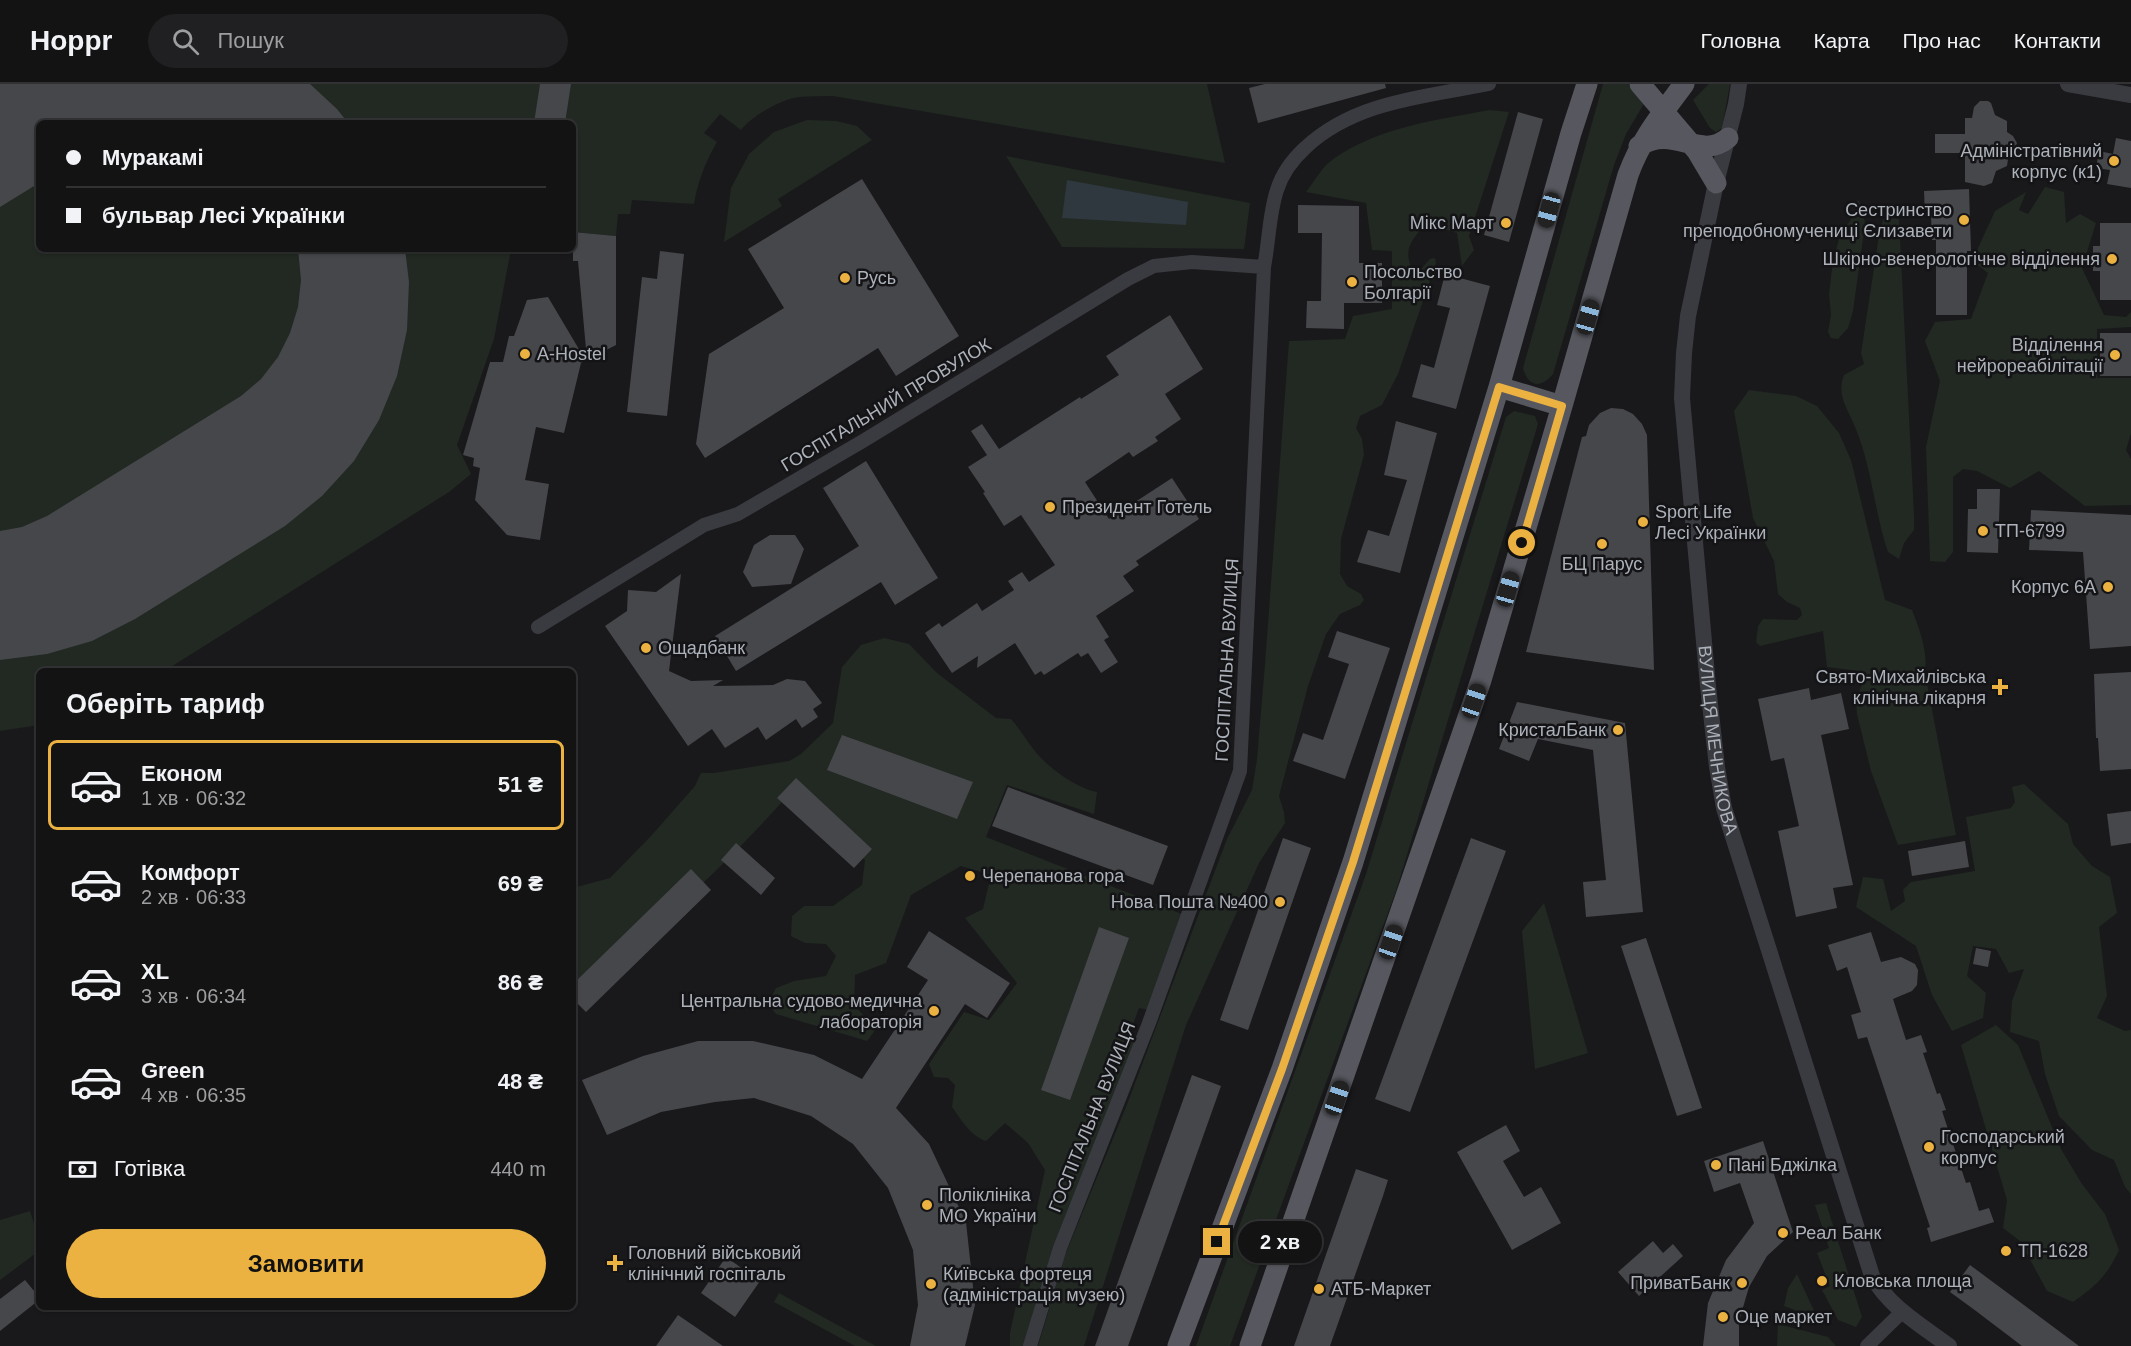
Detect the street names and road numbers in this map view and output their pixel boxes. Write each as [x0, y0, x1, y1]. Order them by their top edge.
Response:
street label: ГОСПІТАЛЬНИЙ ПРОВУЛОК [777, 333, 995, 476]
street label: ГОСПІТАЛЬНА ВУЛИЦЯ [1212, 558, 1242, 762]
street label: ВУЛИЦЯ МЕЧНИКОВА [1694, 645, 1742, 837]
street label: ГОСПІТАЛЬНА ВУЛИЦЯ [1045, 1019, 1139, 1215]

